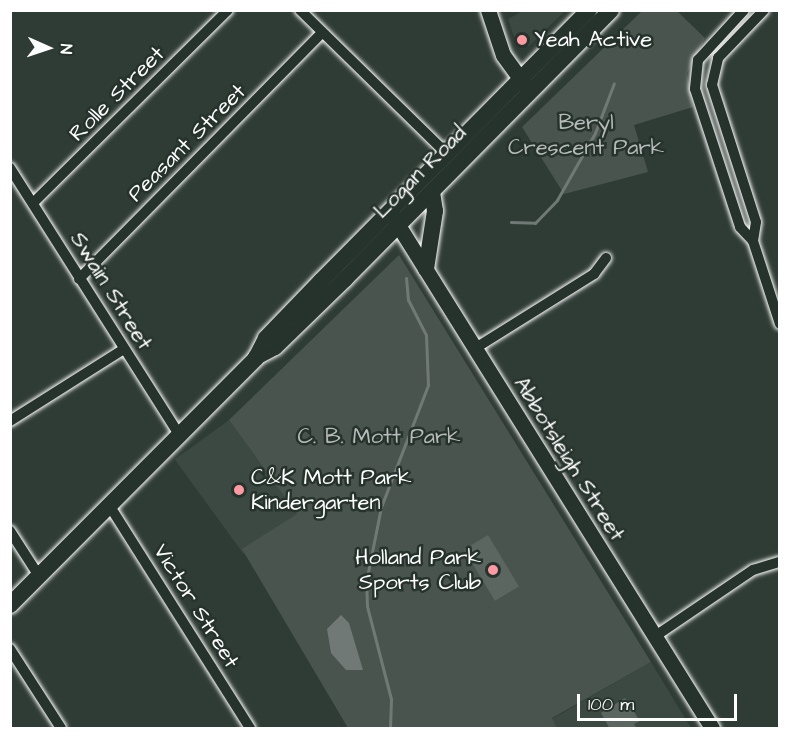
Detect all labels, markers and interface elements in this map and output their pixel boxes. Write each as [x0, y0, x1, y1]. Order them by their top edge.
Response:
north arrow [18, 18, 78, 78]
place label: Yeah Active [534, 27, 652, 53]
marker: Yeah Active [515, 33, 529, 47]
street label: Rolle Street [64, 41, 170, 147]
text: N [55, 43, 77, 55]
street label: Peasant Street [123, 79, 251, 207]
park label: Beryl Crescent Park [508, 109, 664, 160]
street label: Logan Road [368, 120, 472, 224]
street label: Swain Street [64, 227, 158, 355]
street label: Abbotsleigh Street [508, 372, 630, 546]
park label: C. B. Mott Park [297, 424, 461, 450]
place label: C&K Mott Park Kindergarten [251, 464, 411, 516]
marker: C&K Mott Park Kindergarten [232, 483, 246, 497]
street label: Victor Street [147, 539, 245, 673]
place label: Holland Park Sports Club [355, 544, 481, 596]
marker: Holland Park Sports Club [486, 563, 500, 577]
scale bar [580, 682, 740, 720]
text: 100 m [588, 692, 634, 717]

